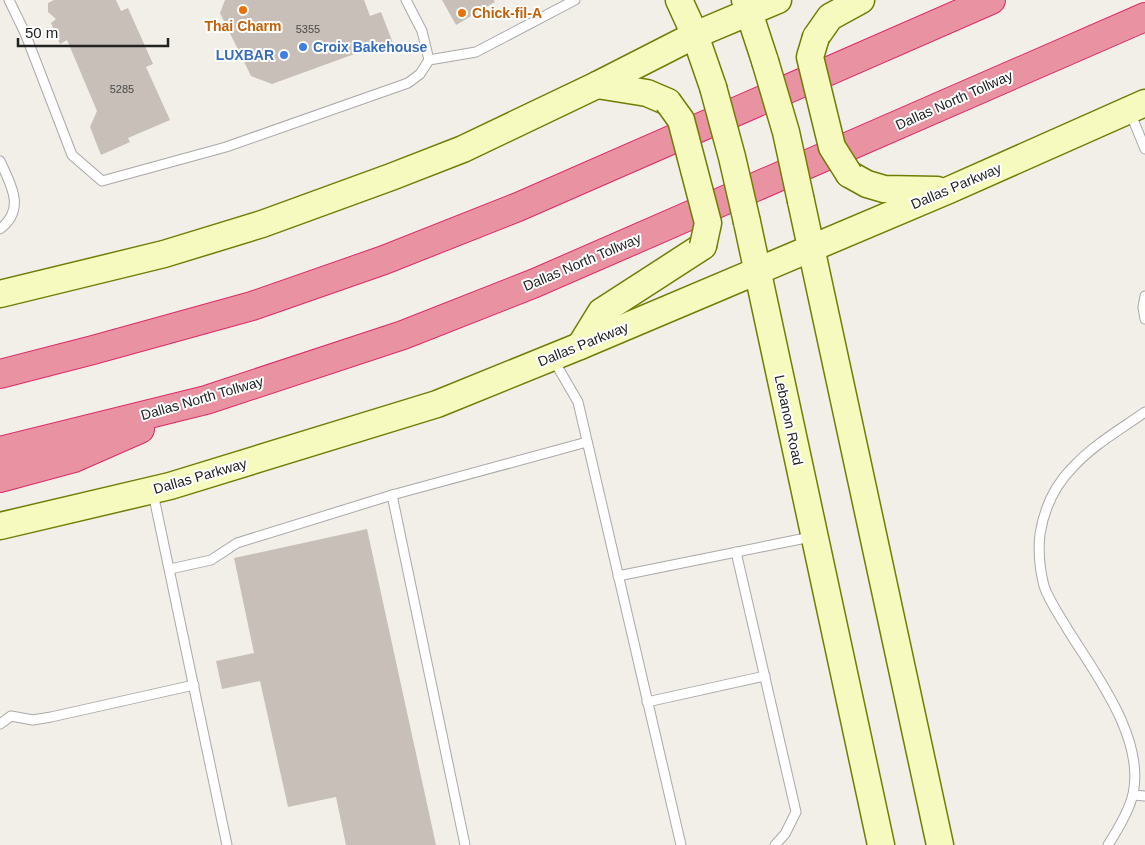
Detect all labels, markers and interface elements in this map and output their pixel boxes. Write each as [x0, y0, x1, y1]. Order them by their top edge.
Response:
marker: Thai Charm [237, 4, 249, 16]
place label: Chick-fil-A [472, 5, 542, 21]
marker: Chick-fil-A [456, 7, 468, 19]
scale bar [18, 15, 168, 47]
place label: Thai Charm [204, 18, 282, 34]
house number: 5355 [296, 23, 320, 35]
text: 50 m [25, 24, 58, 41]
place label: Croix Bakehouse [313, 39, 428, 55]
marker: Croix Bakehouse [297, 41, 309, 53]
place label: LUXBAR [216, 47, 274, 63]
marker: LUXBAR [278, 49, 290, 61]
street label: Dallas North Tollway [893, 67, 1015, 133]
house number: 5285 [110, 83, 134, 95]
street label: Dallas Parkway [908, 160, 1004, 212]
street label: Dallas North Tollway [521, 230, 643, 294]
street label: Dallas Parkway [535, 319, 631, 369]
street label: Dallas North Tollway [139, 373, 265, 423]
street label: Lebanon Road [772, 373, 806, 467]
street label: Dallas Parkway [151, 455, 249, 497]

